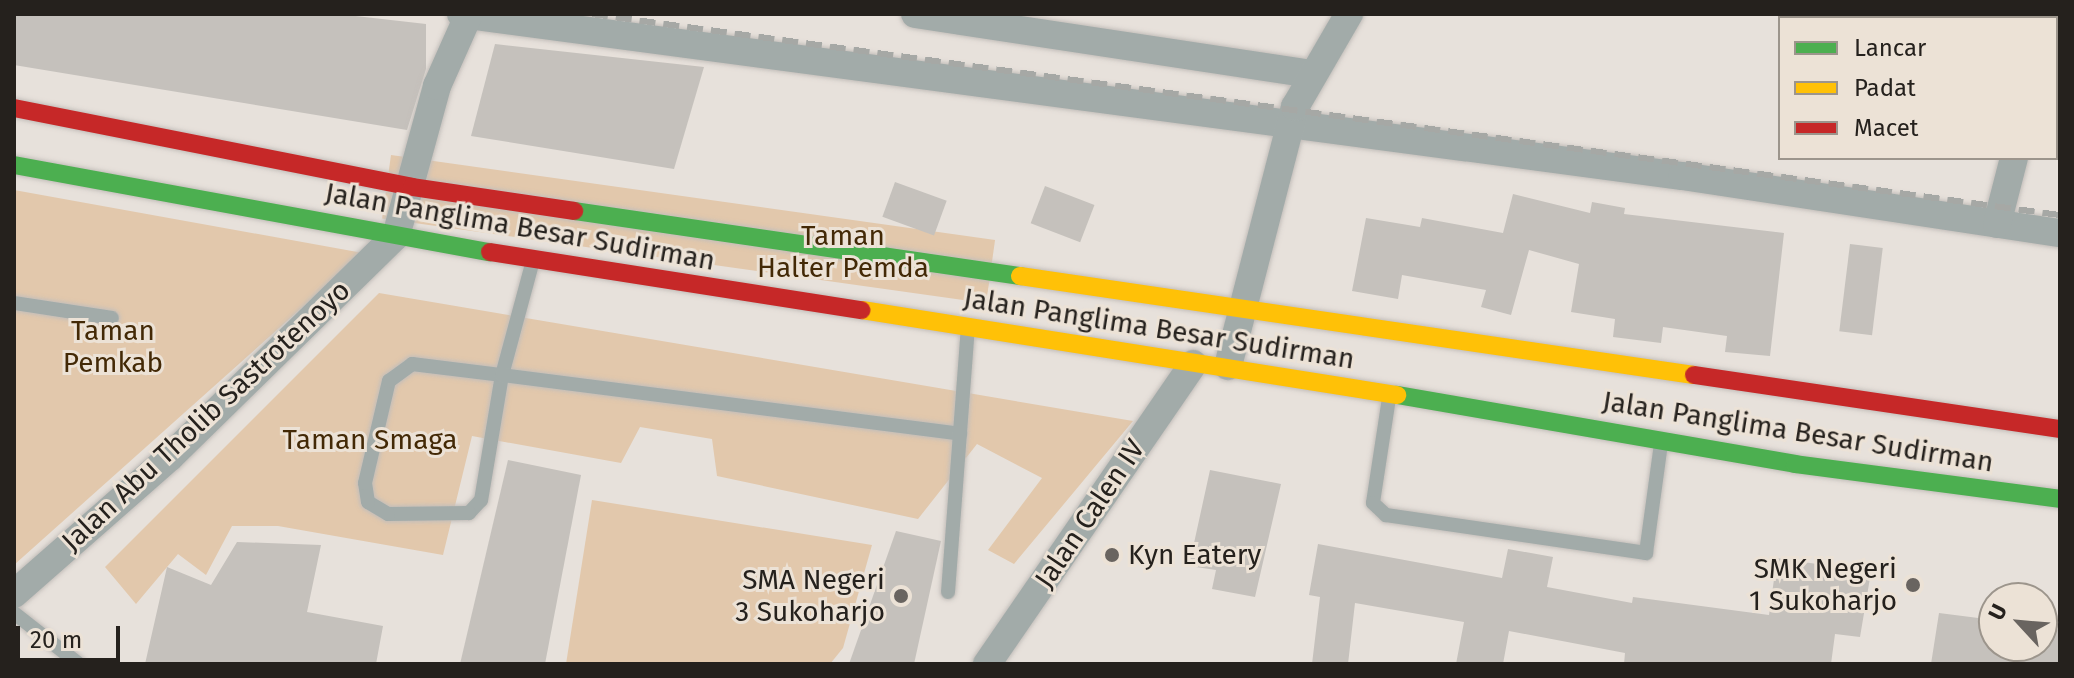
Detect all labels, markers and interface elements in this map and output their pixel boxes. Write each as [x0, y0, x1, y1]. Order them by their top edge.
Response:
legend [1778, 16, 2058, 160]
text: Lancar [1854, 34, 1926, 62]
text: Padat [1854, 74, 1916, 102]
text: Macet [1854, 114, 1918, 142]
street label: Jalan Panglima Besar Sudirman [322, 176, 718, 278]
park label: Taman Halter Pemda [757, 219, 929, 285]
street label: Jalan Abu Tholib Sastrotenoyo [55, 274, 357, 558]
street label: Jalan Panglima Besar Sudirman [961, 281, 1357, 377]
park label: Taman Pemkab [63, 314, 163, 380]
street label: Jalan Panglima Besar Sudirman [1600, 384, 1996, 480]
park label: Taman Smaga [283, 423, 457, 457]
street label: Jalan Calen IV [1028, 433, 1152, 595]
place label: Kyn Eatery [1128, 538, 1261, 572]
marker: Kyn Eatery [1103, 546, 1121, 564]
place label: SMK Negeri 1 Sukoharjo [1749, 552, 1897, 618]
place label: SMA Negeri 3 Sukoharjo [735, 563, 885, 629]
marker: SMK Negeri 1 Sukoharjo [1904, 576, 1922, 594]
north arrow [1978, 582, 2058, 662]
marker: SMA Negeri 3 Sukoharjo [892, 587, 910, 605]
text: U [1982, 600, 2013, 625]
scale bar [20, 610, 124, 660]
text: 20 m [30, 626, 82, 654]

